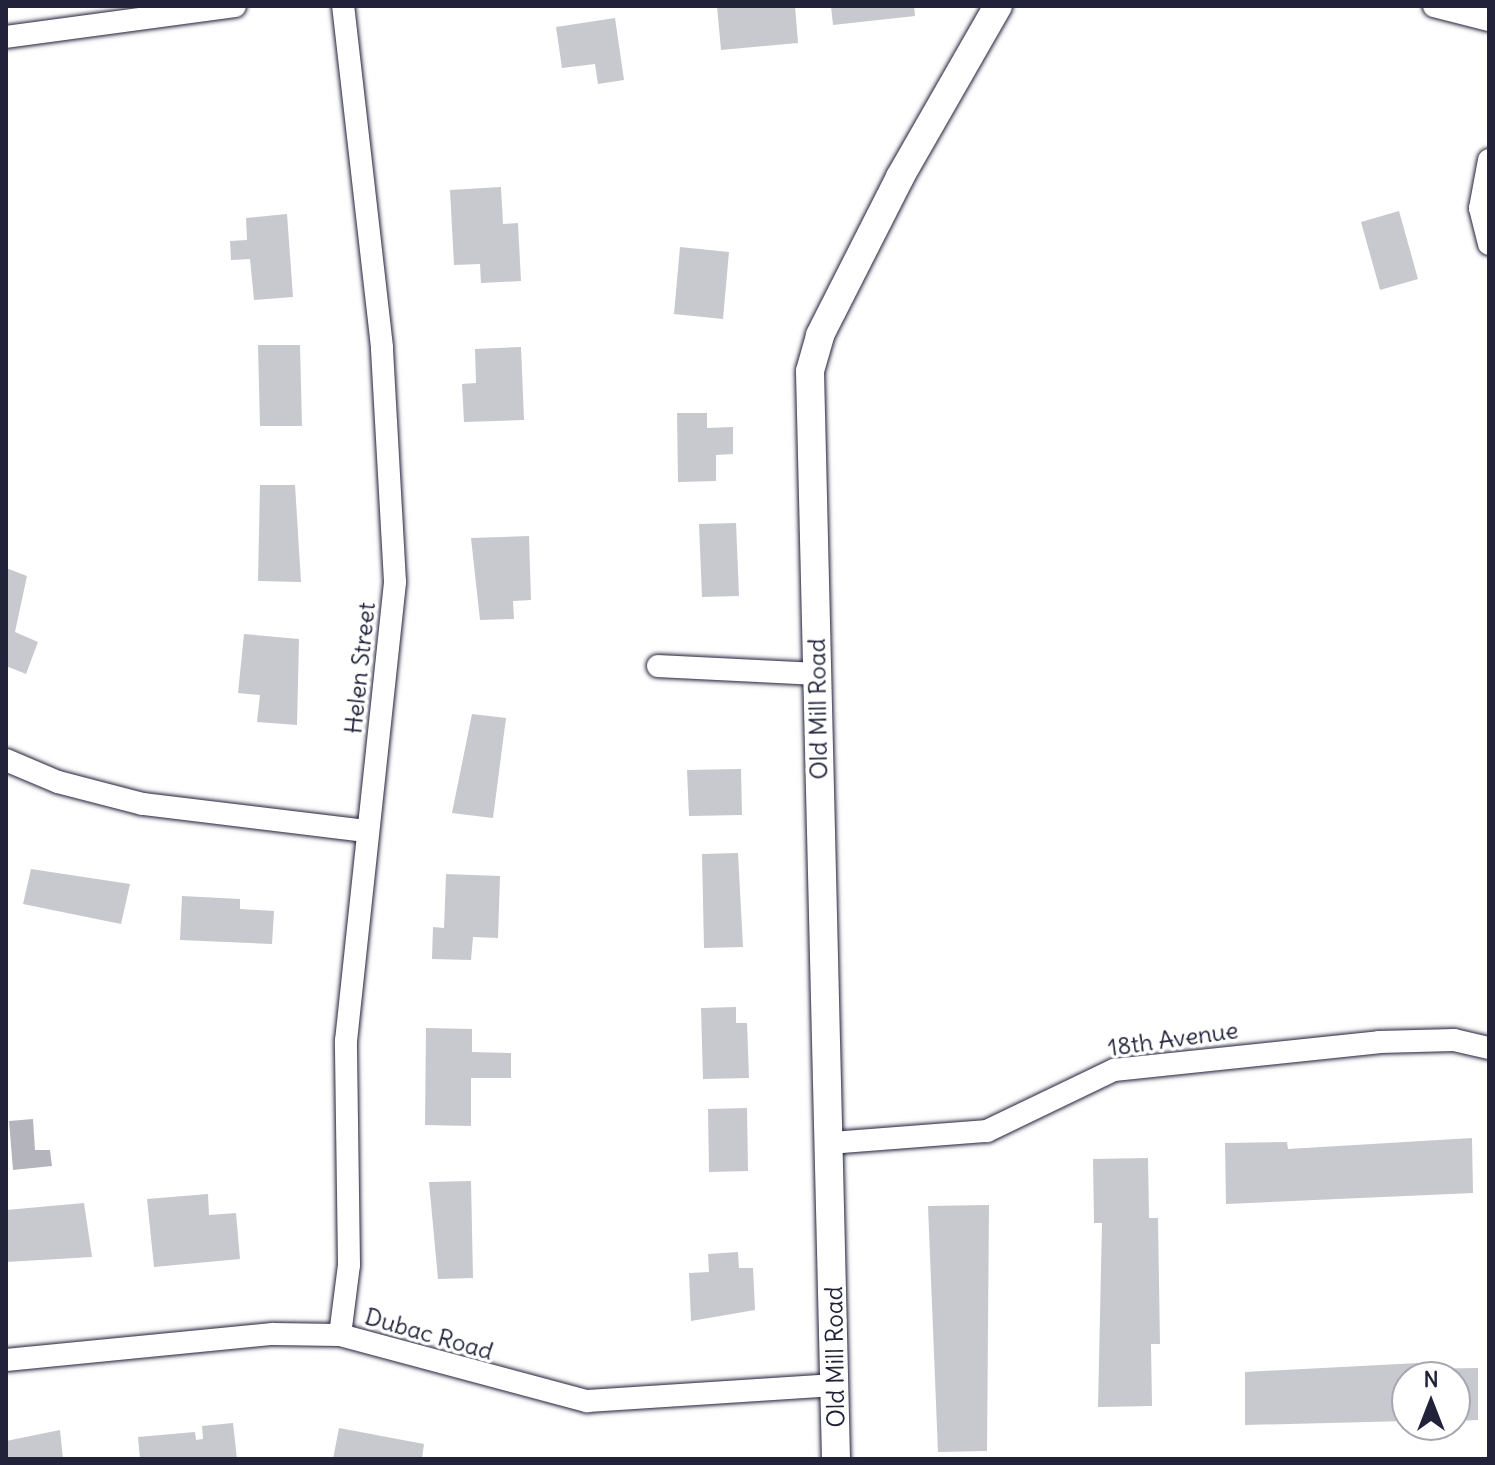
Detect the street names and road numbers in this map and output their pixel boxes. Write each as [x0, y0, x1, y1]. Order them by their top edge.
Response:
street label: Helen Street [339, 601, 381, 735]
street label: Old Mill Road [802, 638, 834, 780]
street label: 18th Avenue [1106, 1016, 1240, 1062]
street label: Old Mill Road [819, 1286, 851, 1428]
street label: Dubac Road [362, 1302, 496, 1366]

